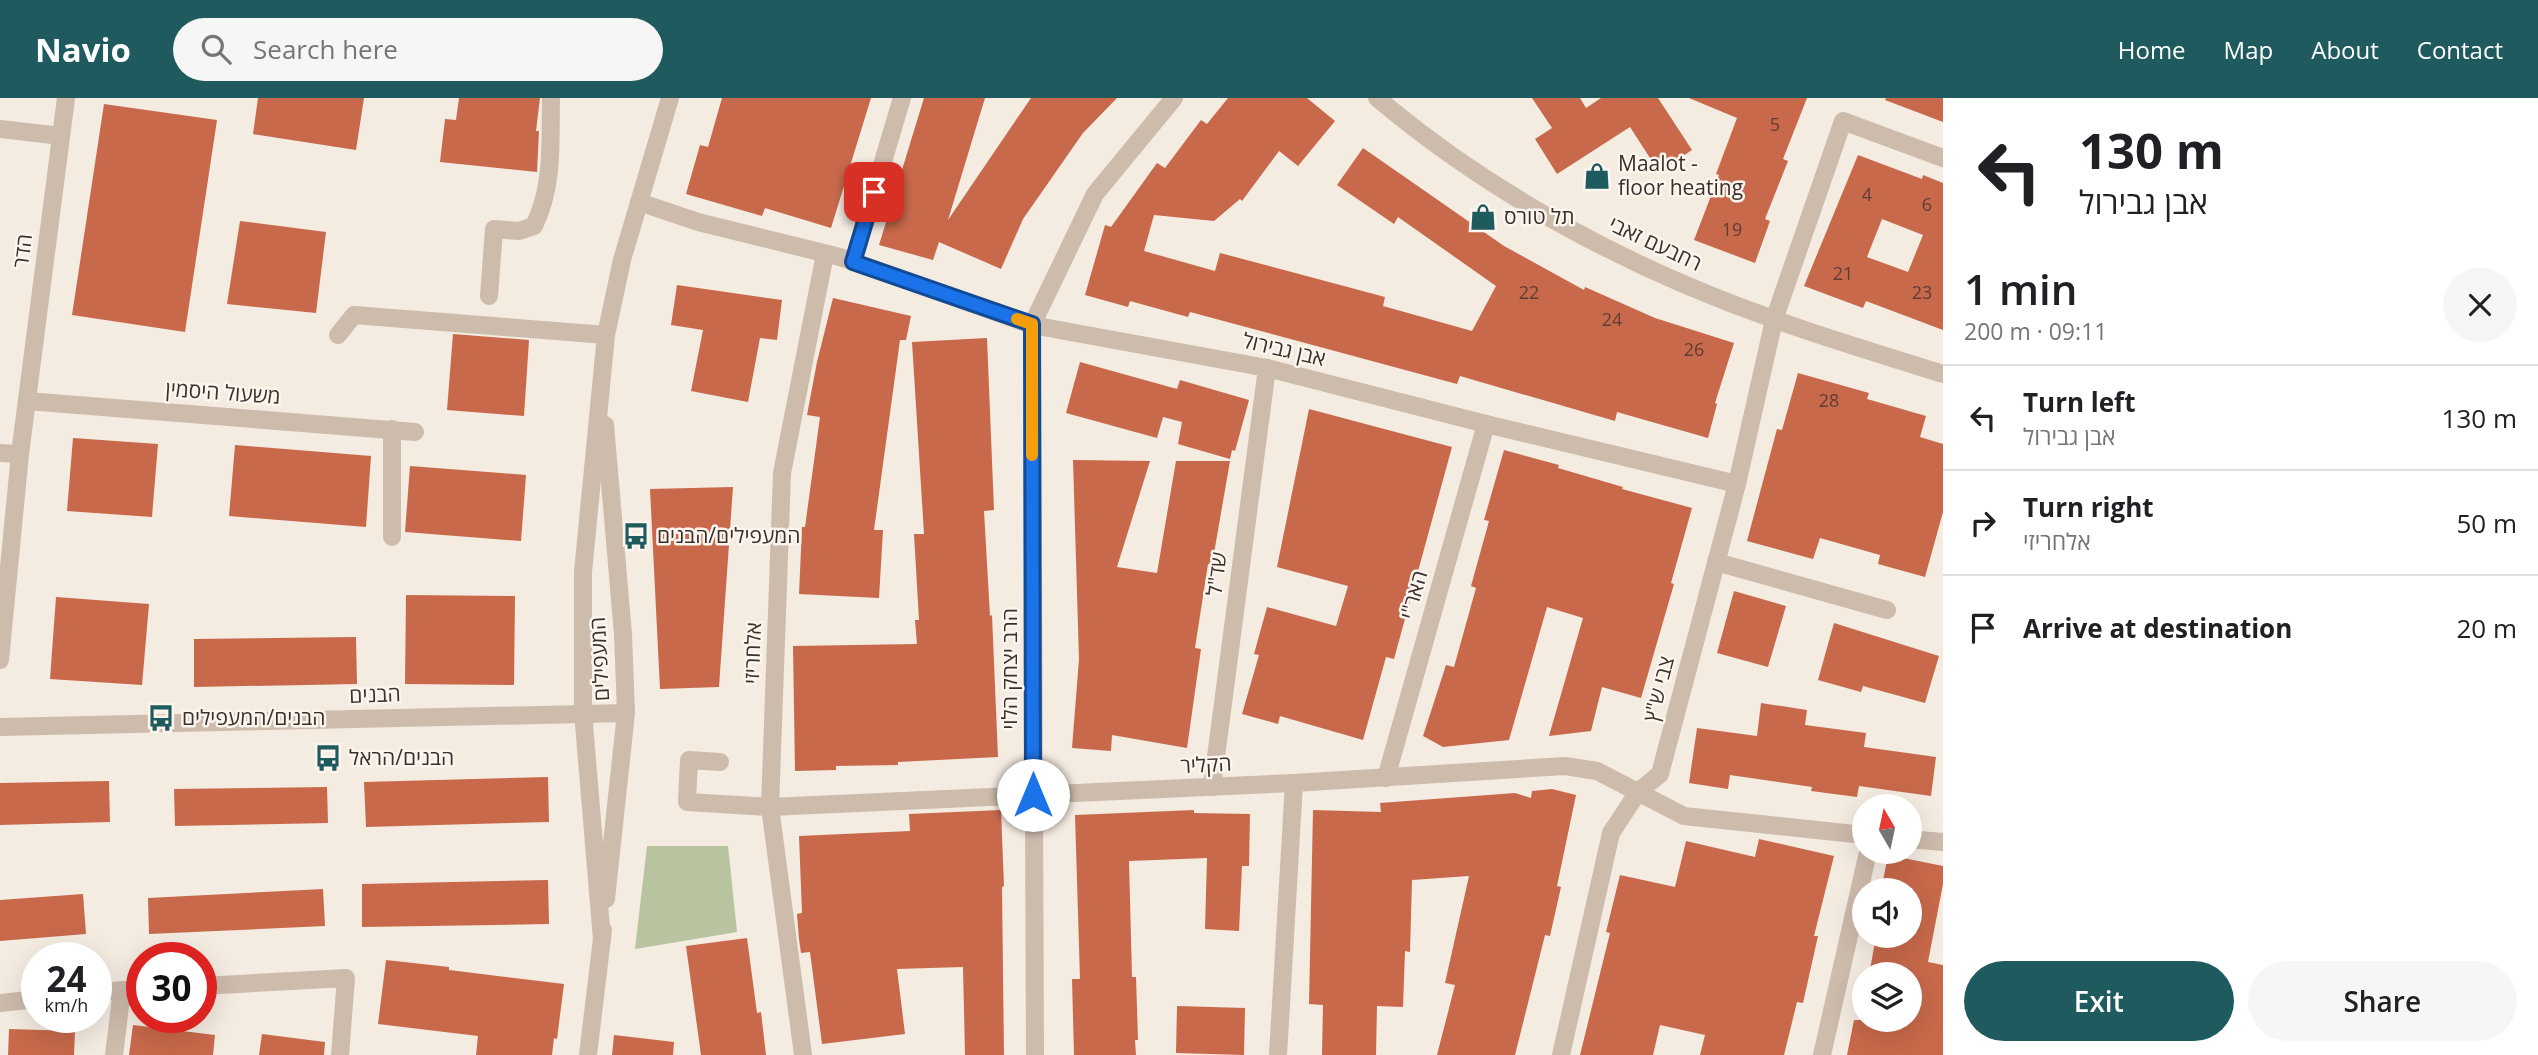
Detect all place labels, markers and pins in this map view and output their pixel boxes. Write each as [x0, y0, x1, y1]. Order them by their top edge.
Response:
place label: Maalot - floor heating [1618, 149, 1743, 201]
shop icon: Maalot - floor heating [1582, 161, 1612, 191]
pin [844, 162, 904, 222]
shop icon: תל טורס [1468, 202, 1498, 232]
place label: תל טורס [1504, 202, 1575, 230]
bus stop icon: המעפילים/הבנים [621, 521, 651, 551]
place label: המעפילים/הבנים [657, 521, 801, 549]
bus stop icon: הבנים/המעפילים [146, 703, 176, 733]
place label: הבנים/המעפילים [182, 703, 326, 731]
bus stop icon: הבנים/הראל [313, 743, 343, 773]
place label: הבנים/הראל [349, 743, 454, 771]

